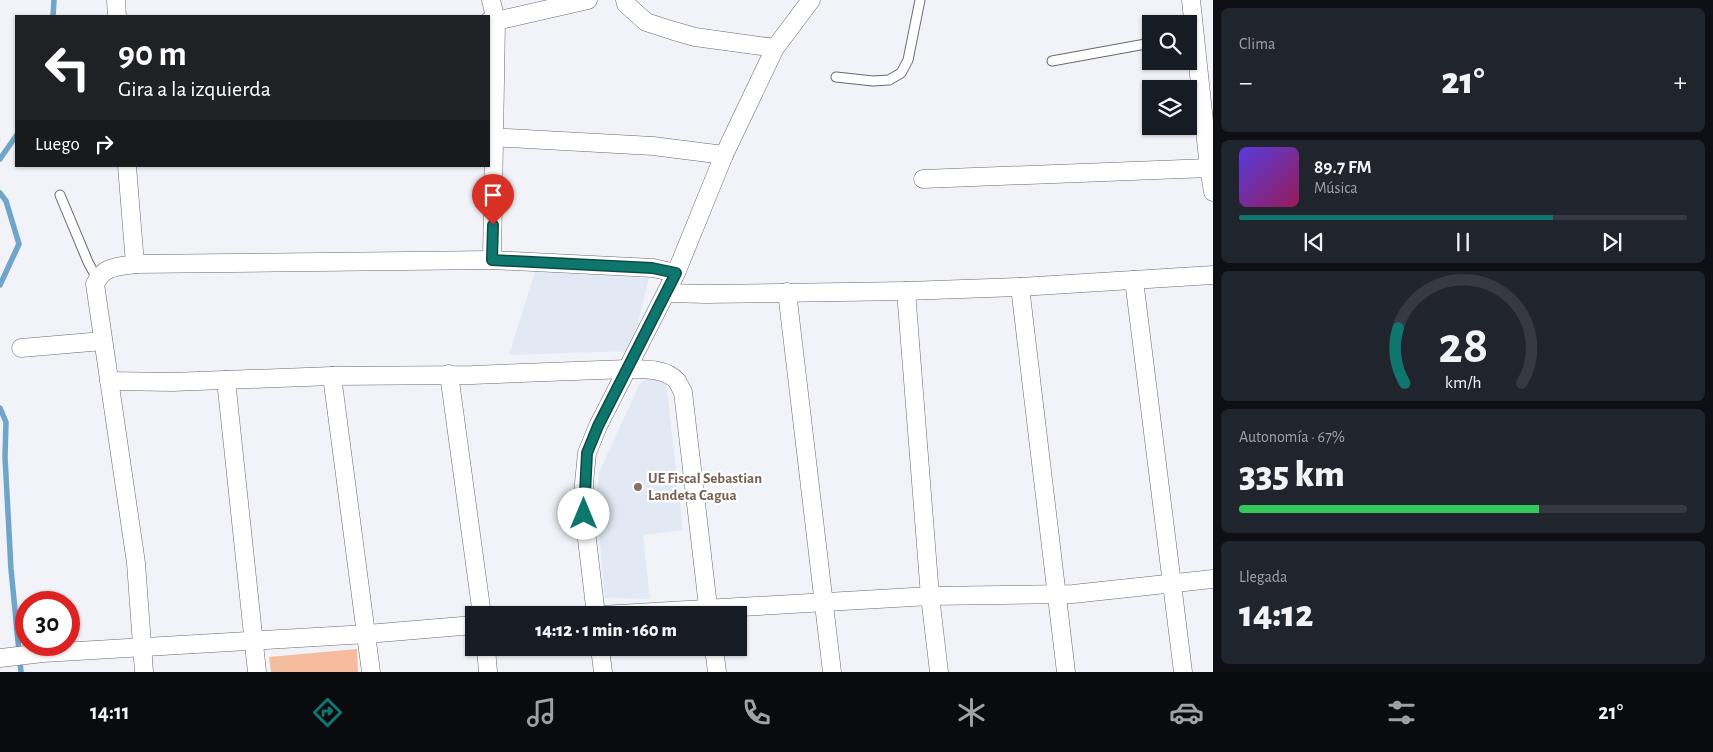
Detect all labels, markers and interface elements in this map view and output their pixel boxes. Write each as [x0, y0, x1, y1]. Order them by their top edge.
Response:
map controls [1142, 15, 1197, 135]
button: search [1142, 15, 1197, 70]
icon: left [35, 35, 100, 100]
text: Clima [1239, 36, 1275, 52]
text: 90 m [118, 37, 187, 72]
text: 21° [1441, 63, 1485, 101]
text: − [1239, 69, 1252, 97]
text: + [1674, 69, 1687, 97]
text: Gira a la izquierda [118, 78, 271, 100]
button: layers [1142, 80, 1197, 135]
icon: right [90, 130, 118, 158]
text: Luego [35, 135, 80, 154]
text: 89.7 FM [1314, 158, 1372, 177]
pin [472, 174, 514, 225]
text: Música [1314, 180, 1358, 196]
icon: arrive [479, 181, 507, 209]
icon: previous [1300, 228, 1328, 256]
icon: pause [1449, 228, 1477, 256]
icon: next [1598, 228, 1626, 256]
text: 28 [1438, 320, 1488, 372]
text: km/h [1445, 374, 1481, 392]
text: Autonomía · 67% [1239, 429, 1345, 445]
text: 335 km [1239, 456, 1345, 494]
place label: UE Fiscal Sebastian Landeta Cagua [648, 471, 762, 503]
marker: UE Fiscal Sebastian Landeta Cagua [632, 481, 644, 493]
position arrow [557, 487, 609, 539]
text: Llegada [1239, 569, 1287, 585]
speed limit sign: 30 [15, 591, 80, 656]
text: 14:12 [1239, 596, 1313, 634]
text: 14:12 · 1 min · 160 m [535, 621, 677, 640]
icon: directions [310, 695, 345, 730]
icon: music [524, 695, 559, 730]
icon: phone [739, 695, 774, 730]
icon: climate [954, 695, 989, 730]
icon: car [1169, 695, 1204, 730]
icon: filters [1384, 695, 1419, 730]
text: 14:11 [90, 701, 130, 723]
text: 21° [1598, 701, 1623, 723]

